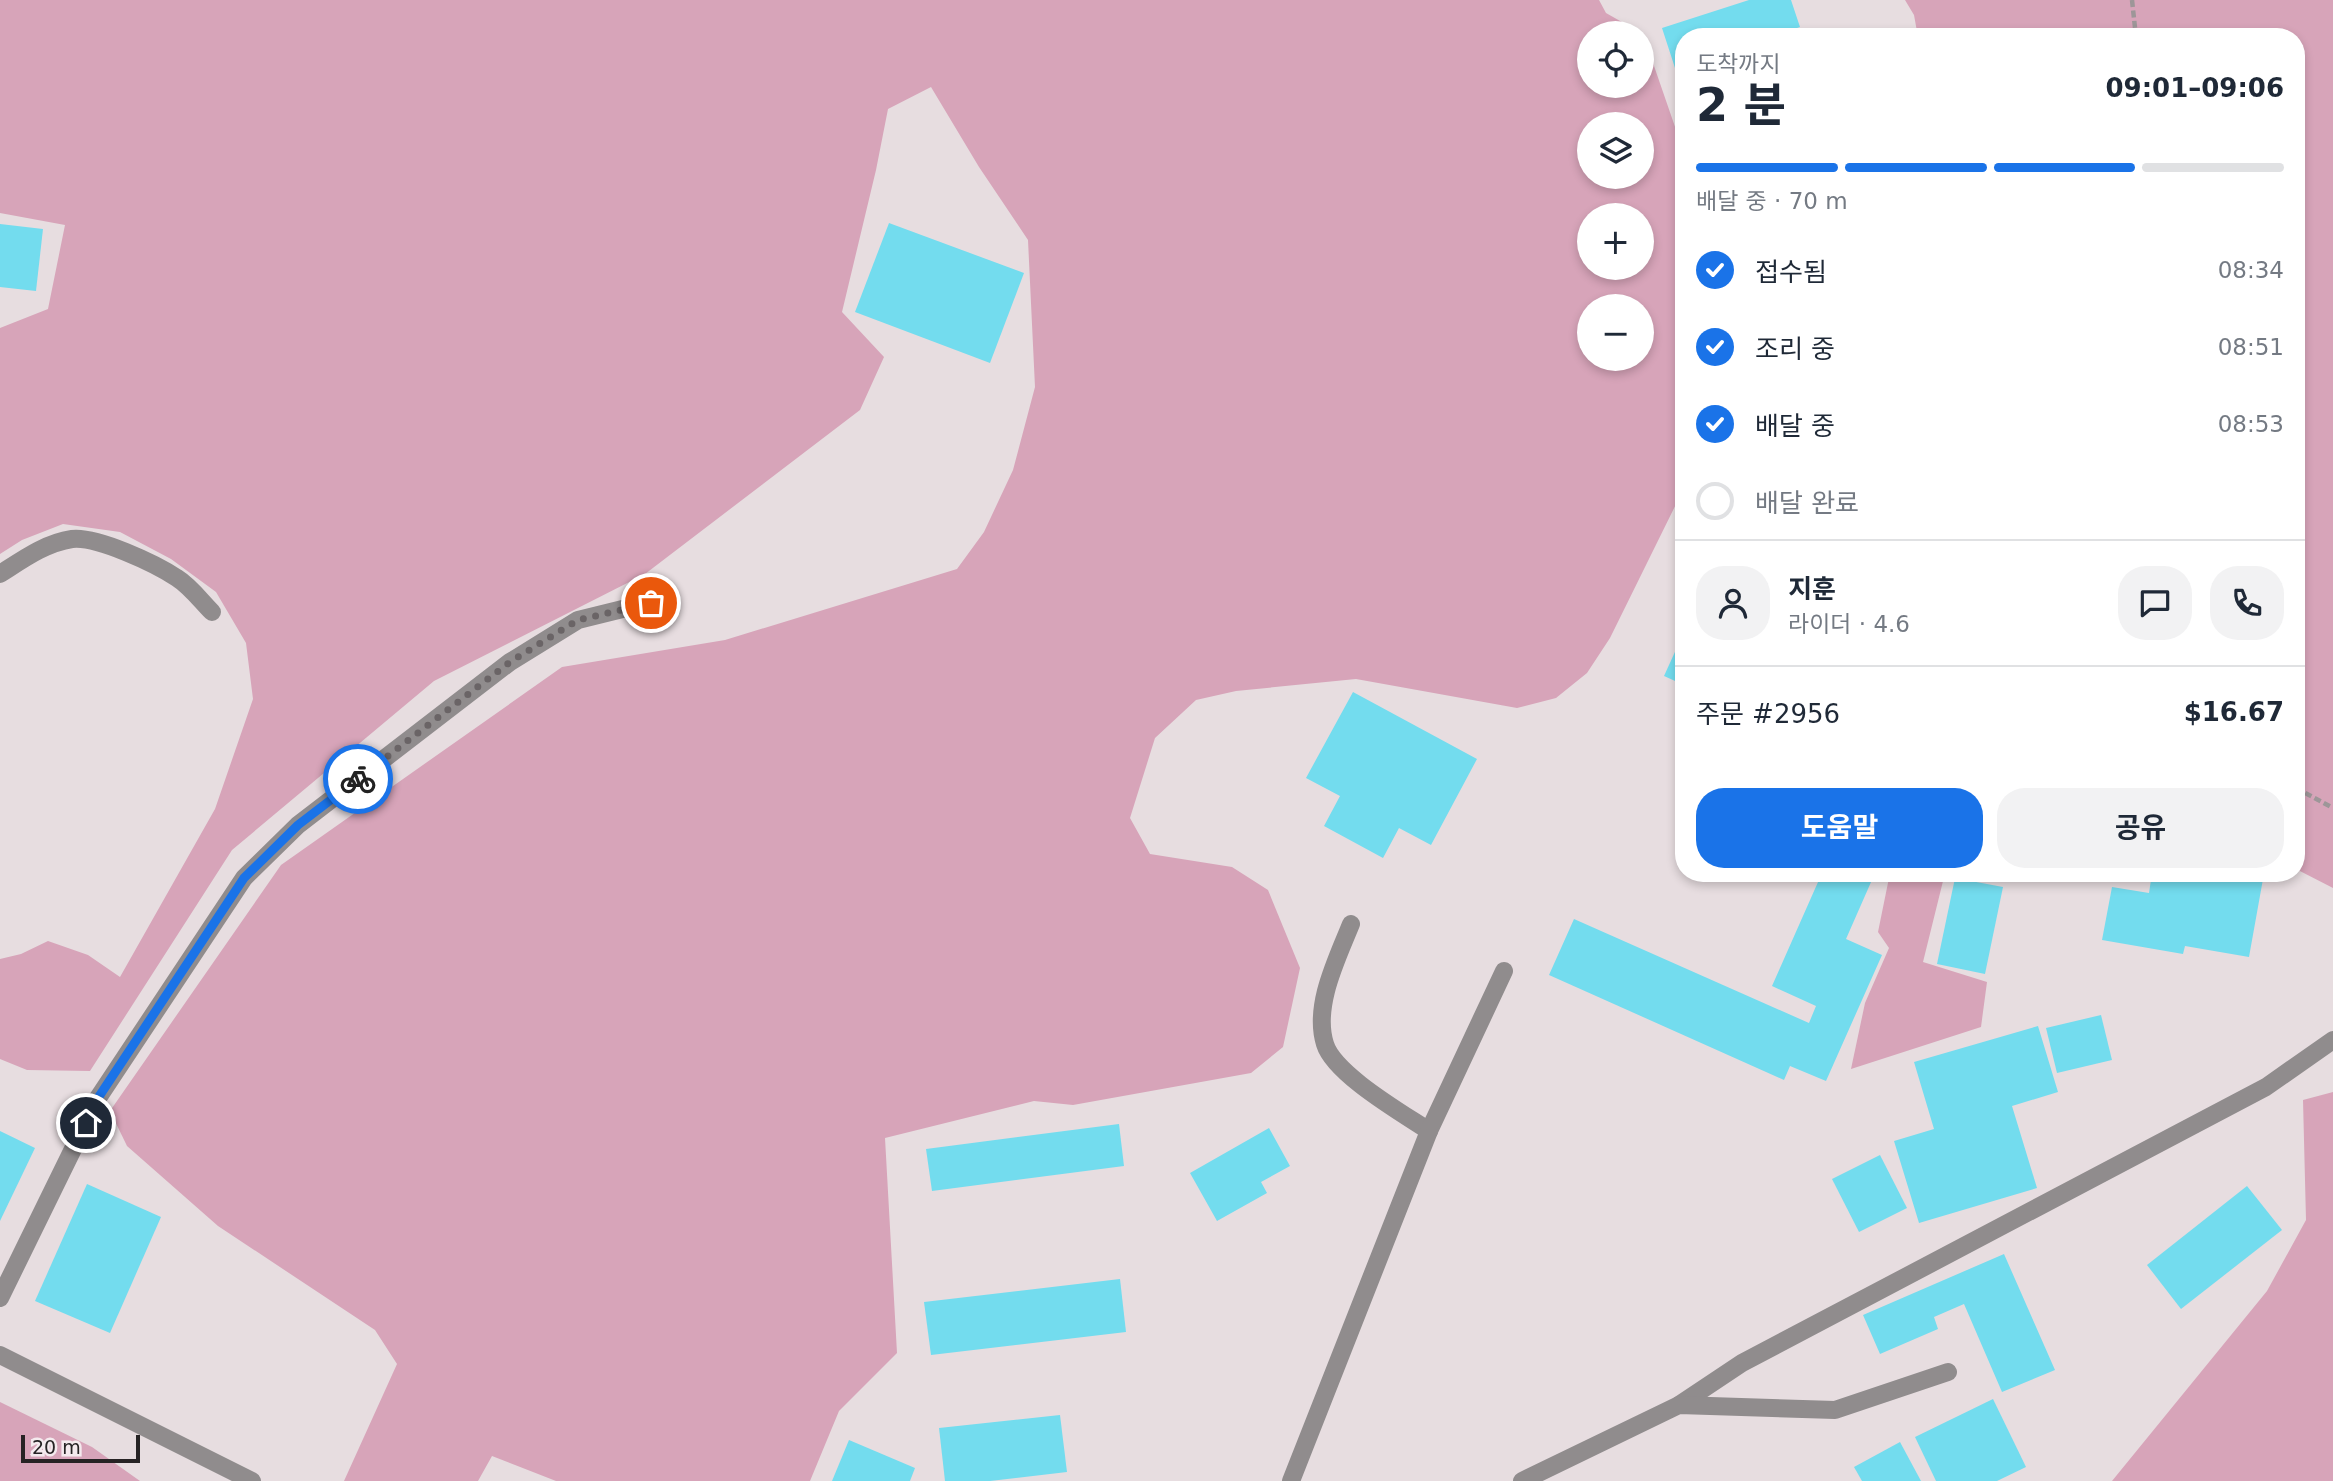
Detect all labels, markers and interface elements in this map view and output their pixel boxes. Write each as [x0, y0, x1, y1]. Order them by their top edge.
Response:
map controls [1577, 21, 1654, 371]
button: locate [1577, 21, 1654, 98]
text: 도착까지 [1696, 51, 1781, 77]
text: 09:01–09:06 [2105, 73, 2284, 103]
text: 2 분 [1696, 78, 1786, 132]
button: layers [1577, 112, 1654, 189]
text: 배달 중 · 70 m [1696, 188, 1848, 214]
button: + [1577, 203, 1654, 280]
icon: check [1696, 251, 1734, 289]
text: 접수됨 [1755, 257, 1827, 287]
text: 08:34 [2218, 257, 2284, 283]
button: − [1577, 294, 1654, 371]
icon: check [1696, 328, 1734, 366]
text: 조리 중 [1755, 334, 1835, 364]
text: 08:51 [2218, 334, 2284, 360]
icon: check [1696, 405, 1734, 443]
text: 배달 중 [1755, 411, 1835, 441]
text: 08:53 [2218, 411, 2284, 437]
text: 배달 완료 [1755, 488, 1859, 518]
button: person [1696, 566, 1770, 640]
button: chat [2118, 566, 2192, 640]
button: phone [2210, 566, 2284, 640]
pin [621, 573, 681, 633]
text: 지훈 [1788, 574, 1836, 604]
icon: bag [632, 584, 670, 622]
text: 라이더 · 4.6 [1788, 611, 1910, 637]
text: $16.67 [2184, 697, 2284, 727]
text: 주문 #2956 [1696, 699, 1840, 729]
courier [323, 744, 393, 814]
icon: bike [339, 760, 377, 798]
button: 도움말 [1696, 788, 1983, 868]
button: 공유 [1997, 788, 2284, 868]
pin [56, 1093, 116, 1153]
icon: home [67, 1104, 105, 1142]
scale bar [21, 1432, 140, 1464]
text: 20 m [32, 1436, 81, 1458]

